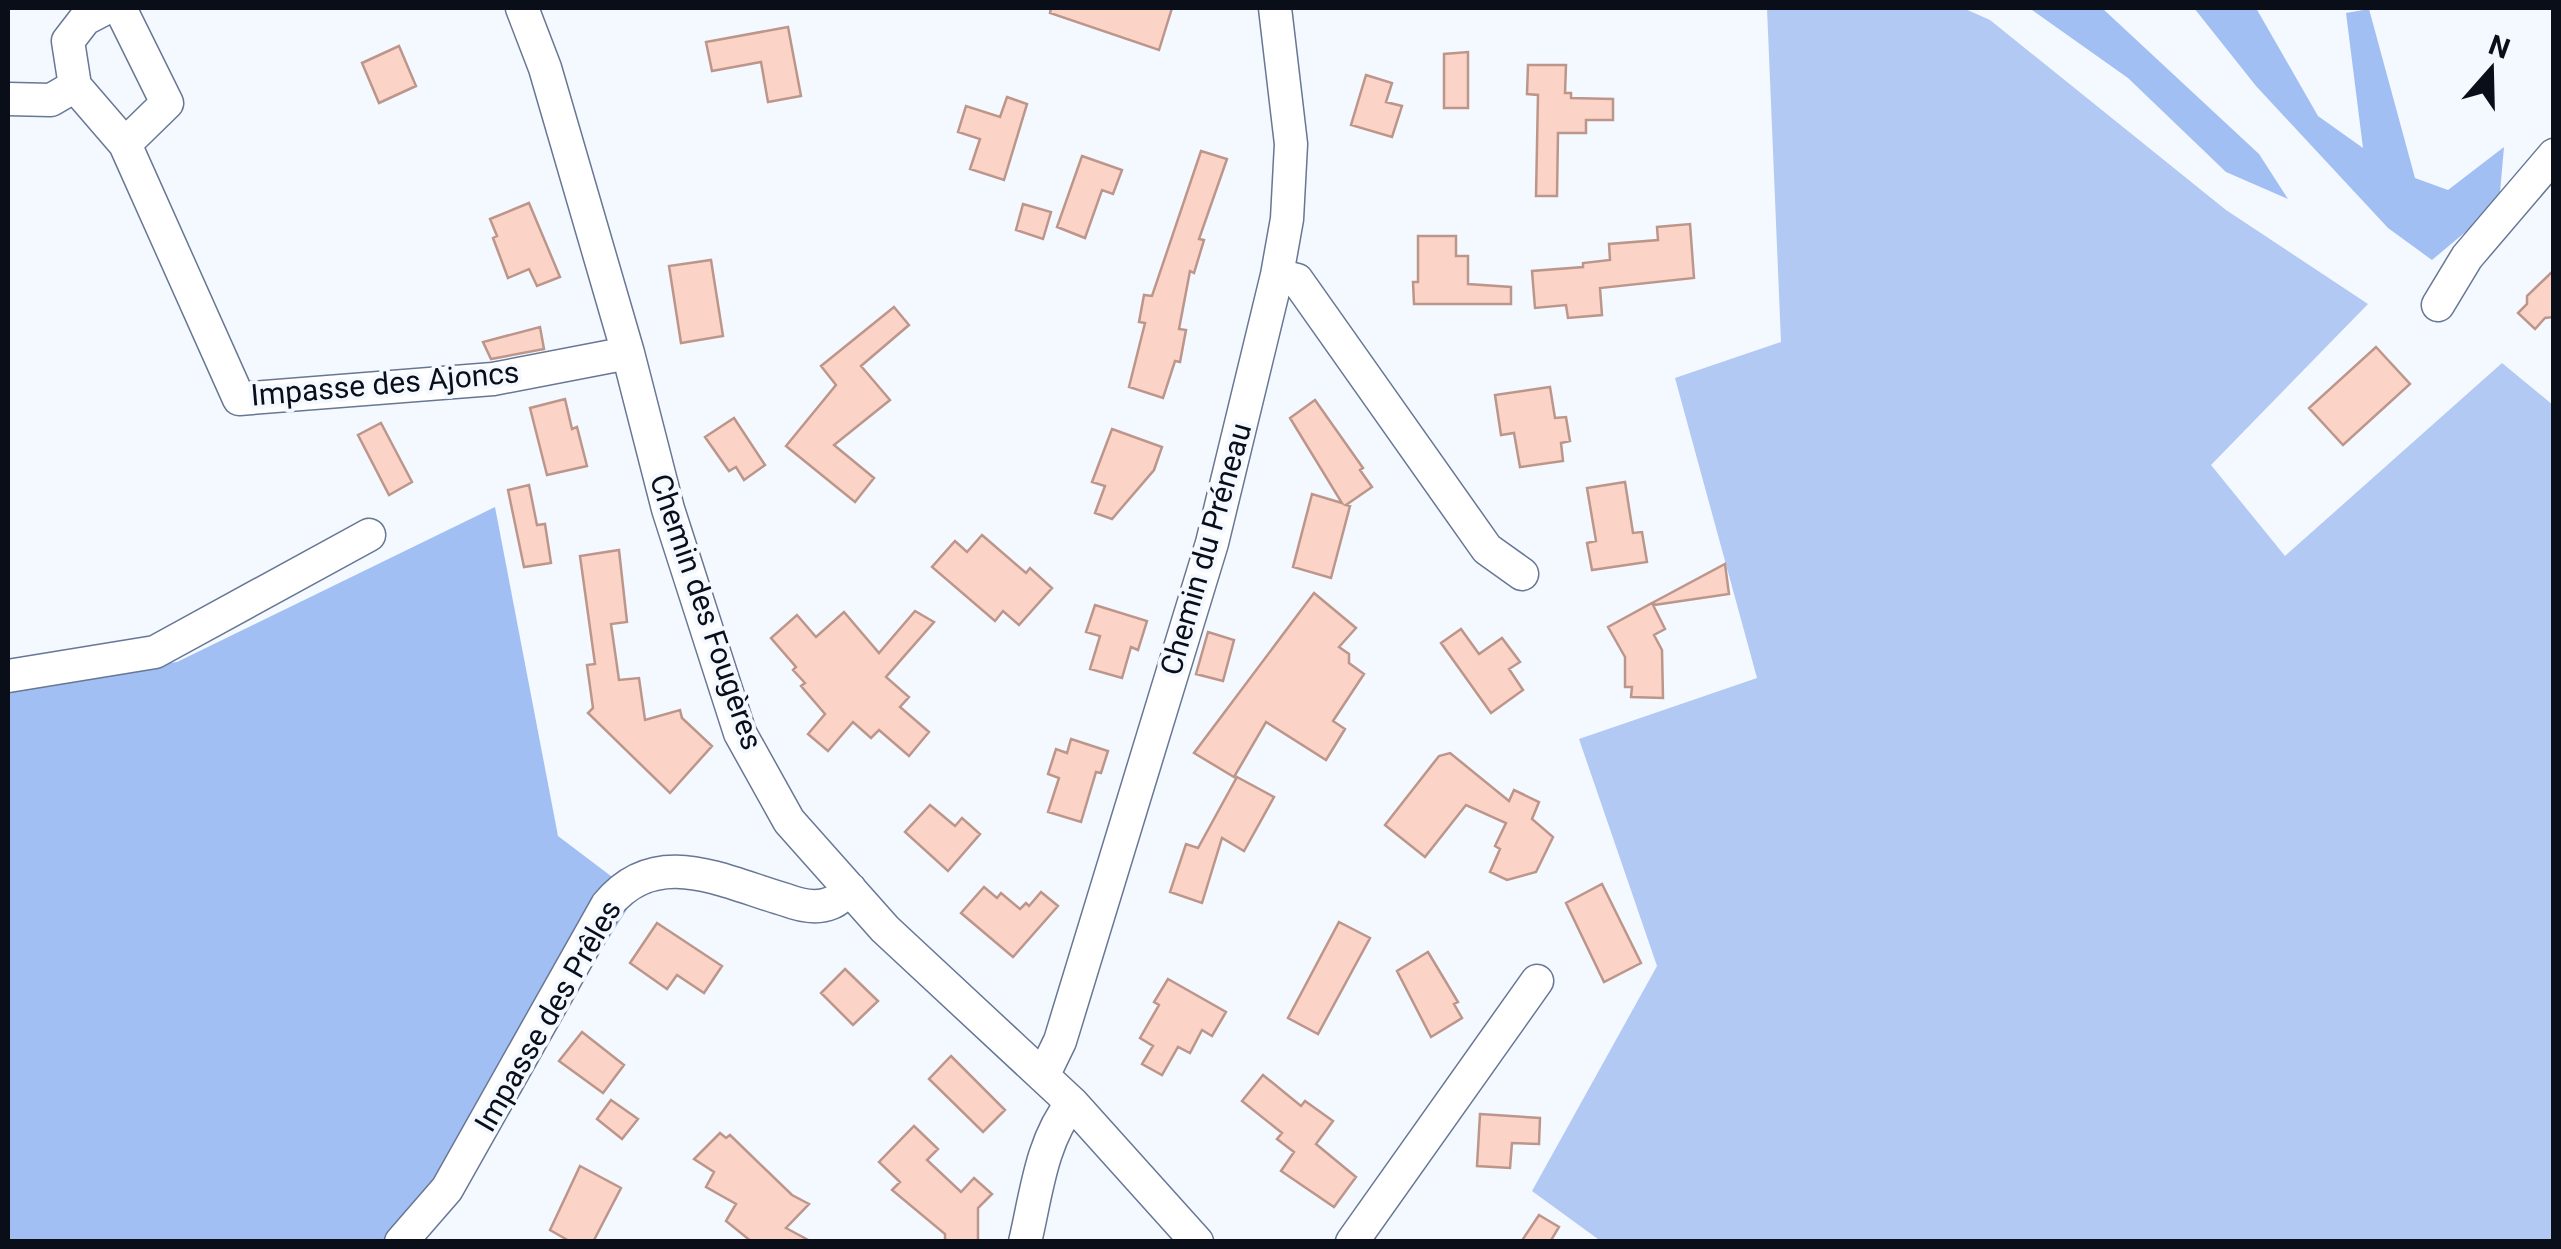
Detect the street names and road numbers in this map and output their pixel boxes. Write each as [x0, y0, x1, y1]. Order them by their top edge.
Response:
street label: Impasse des Ajoncs [249, 354, 521, 413]
street label: Chemin du Préneau [1153, 419, 1258, 679]
street label: Chemin des Fougères [643, 469, 770, 754]
street label: Impasse des Prêles [467, 894, 628, 1138]

